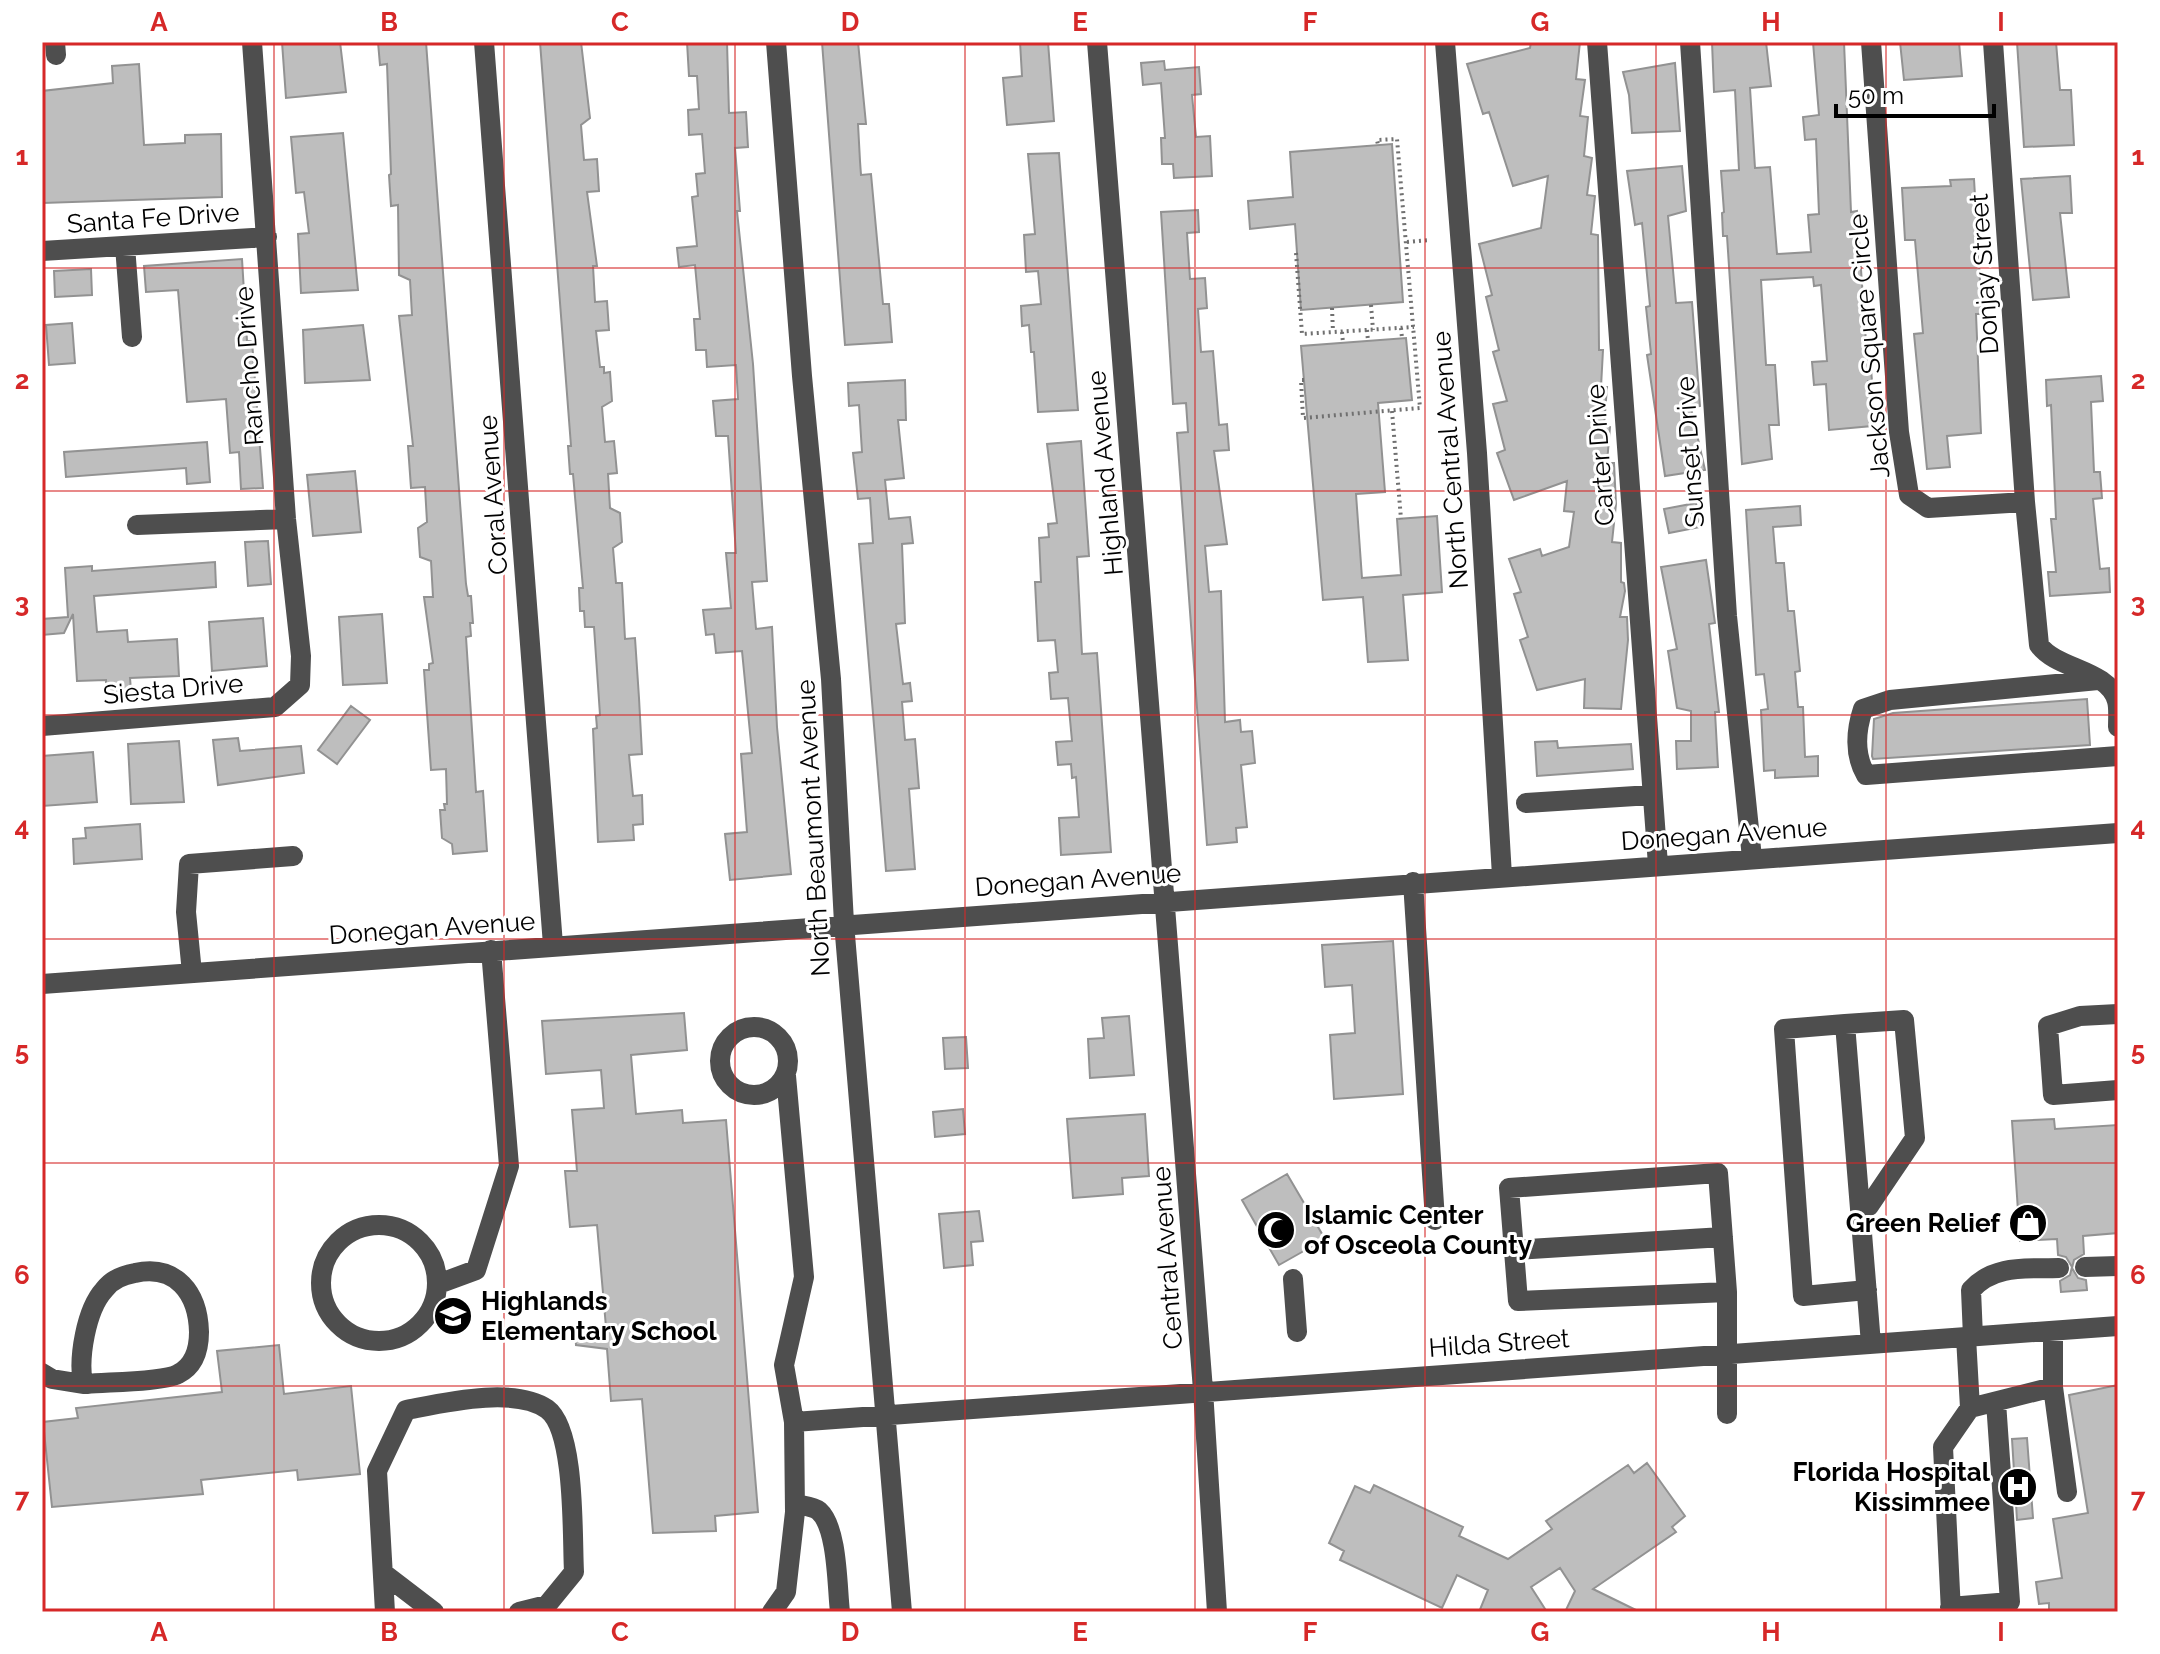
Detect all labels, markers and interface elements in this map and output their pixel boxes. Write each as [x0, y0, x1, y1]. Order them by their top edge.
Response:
text: A [150, 7, 168, 37]
text: B [380, 7, 398, 37]
text: C [611, 7, 629, 37]
text: D [841, 7, 859, 37]
text: E [1072, 7, 1088, 37]
text: F [1303, 7, 1318, 37]
text: G [1531, 7, 1549, 37]
text: H [1761, 7, 1781, 37]
text: I [1997, 7, 2005, 37]
scale bar [1836, 68, 1994, 118]
text: 50 m [1848, 81, 1904, 110]
text: 1 [16, 141, 29, 171]
text: 1 [2132, 141, 2145, 171]
street label: Donjay Street [1963, 192, 2005, 355]
street label: Santa Fe Drive [66, 197, 240, 239]
street label: Jackson Square Circle [1843, 213, 1895, 479]
street label: Rancho Drive [228, 285, 270, 447]
street label: North Central Avenue [1426, 330, 1474, 590]
text: 2 [15, 365, 29, 395]
text: 2 [2131, 365, 2145, 395]
street label: Highland Avenue [1081, 369, 1129, 577]
street label: Sunset Drive [1670, 375, 1710, 529]
street label: Carter Drive [1580, 383, 1620, 527]
street label: Coral Avenue [472, 414, 514, 576]
text: 3 [15, 588, 29, 618]
text: 3 [2131, 588, 2145, 618]
street label: Siesta Drive [102, 668, 244, 710]
street label: North Beaumont Avenue [790, 679, 836, 977]
text: 4 [15, 812, 29, 842]
street label: Donegan Avenue [1620, 812, 1828, 856]
text: 4 [2131, 812, 2145, 842]
street label: Donegan Avenue [974, 858, 1182, 902]
street label: Donegan Avenue [328, 906, 536, 950]
text: 5 [15, 1036, 29, 1066]
text: 5 [2131, 1036, 2145, 1066]
street label: Central Avenue [1146, 1165, 1188, 1351]
place label: Islamic Center of Osceola County [1304, 1200, 1532, 1260]
shop icon: Green Relief [2007, 1202, 2049, 1244]
place label: Green Relief [1846, 1208, 2001, 1238]
mosque icon: Islamic Center of Osceola County [1255, 1209, 1297, 1251]
text: 6 [14, 1260, 30, 1290]
text: 6 [2130, 1260, 2146, 1290]
place label: Highlands Elementary School [481, 1286, 718, 1346]
school or university icon: Highlands Elementary School [432, 1295, 474, 1337]
street label: Hilda Street [1428, 1323, 1571, 1363]
place label: Florida Hospital Kissimmee [1792, 1457, 1991, 1517]
hospital icon: Florida Hospital Kissimmee [1997, 1466, 2039, 1508]
text: 7 [15, 1483, 30, 1513]
text: 7 [2131, 1483, 2146, 1513]
text: A [150, 1617, 168, 1647]
text: B [380, 1617, 398, 1647]
text: C [611, 1617, 629, 1647]
text: D [841, 1617, 859, 1647]
text: E [1072, 1617, 1088, 1647]
text: F [1303, 1617, 1318, 1647]
text: G [1531, 1617, 1549, 1647]
text: H [1761, 1617, 1781, 1647]
text: I [1997, 1617, 2005, 1647]

